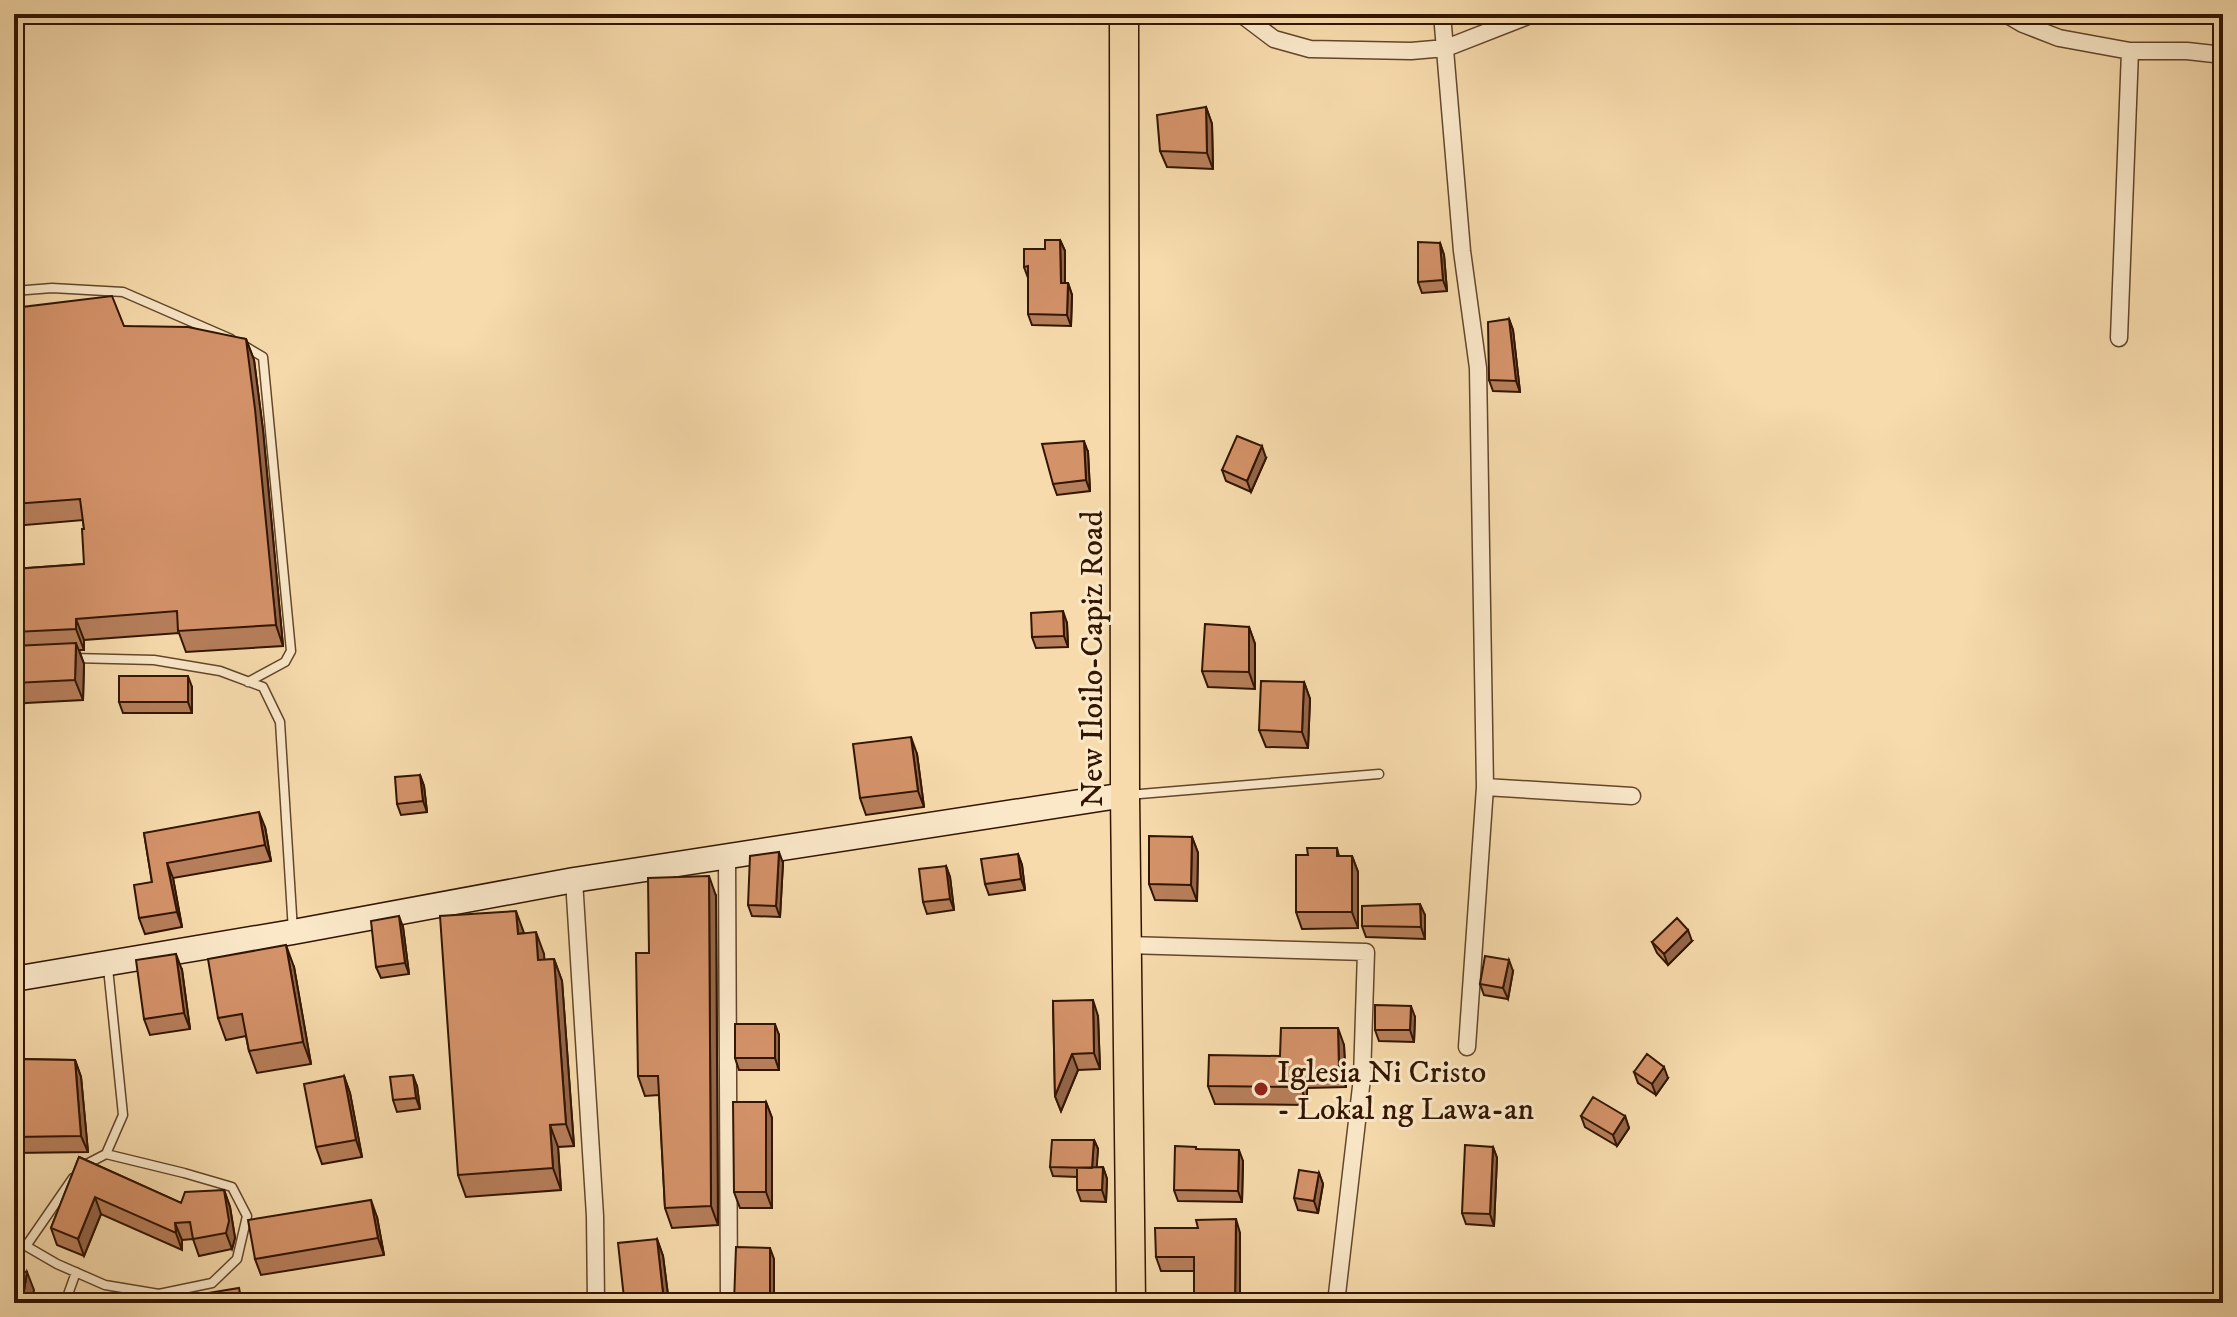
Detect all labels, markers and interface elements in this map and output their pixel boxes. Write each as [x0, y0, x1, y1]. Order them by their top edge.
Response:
street label: New Iloilo-Capiz Road [1073, 511, 1113, 807]
place label: Iglesia Ni Cristo - Lokal ng Lawa-an [1277, 1053, 1535, 1130]
marker: Iglesia Ni Cristo - Lokal ng Lawa-an [1252, 1080, 1270, 1098]

